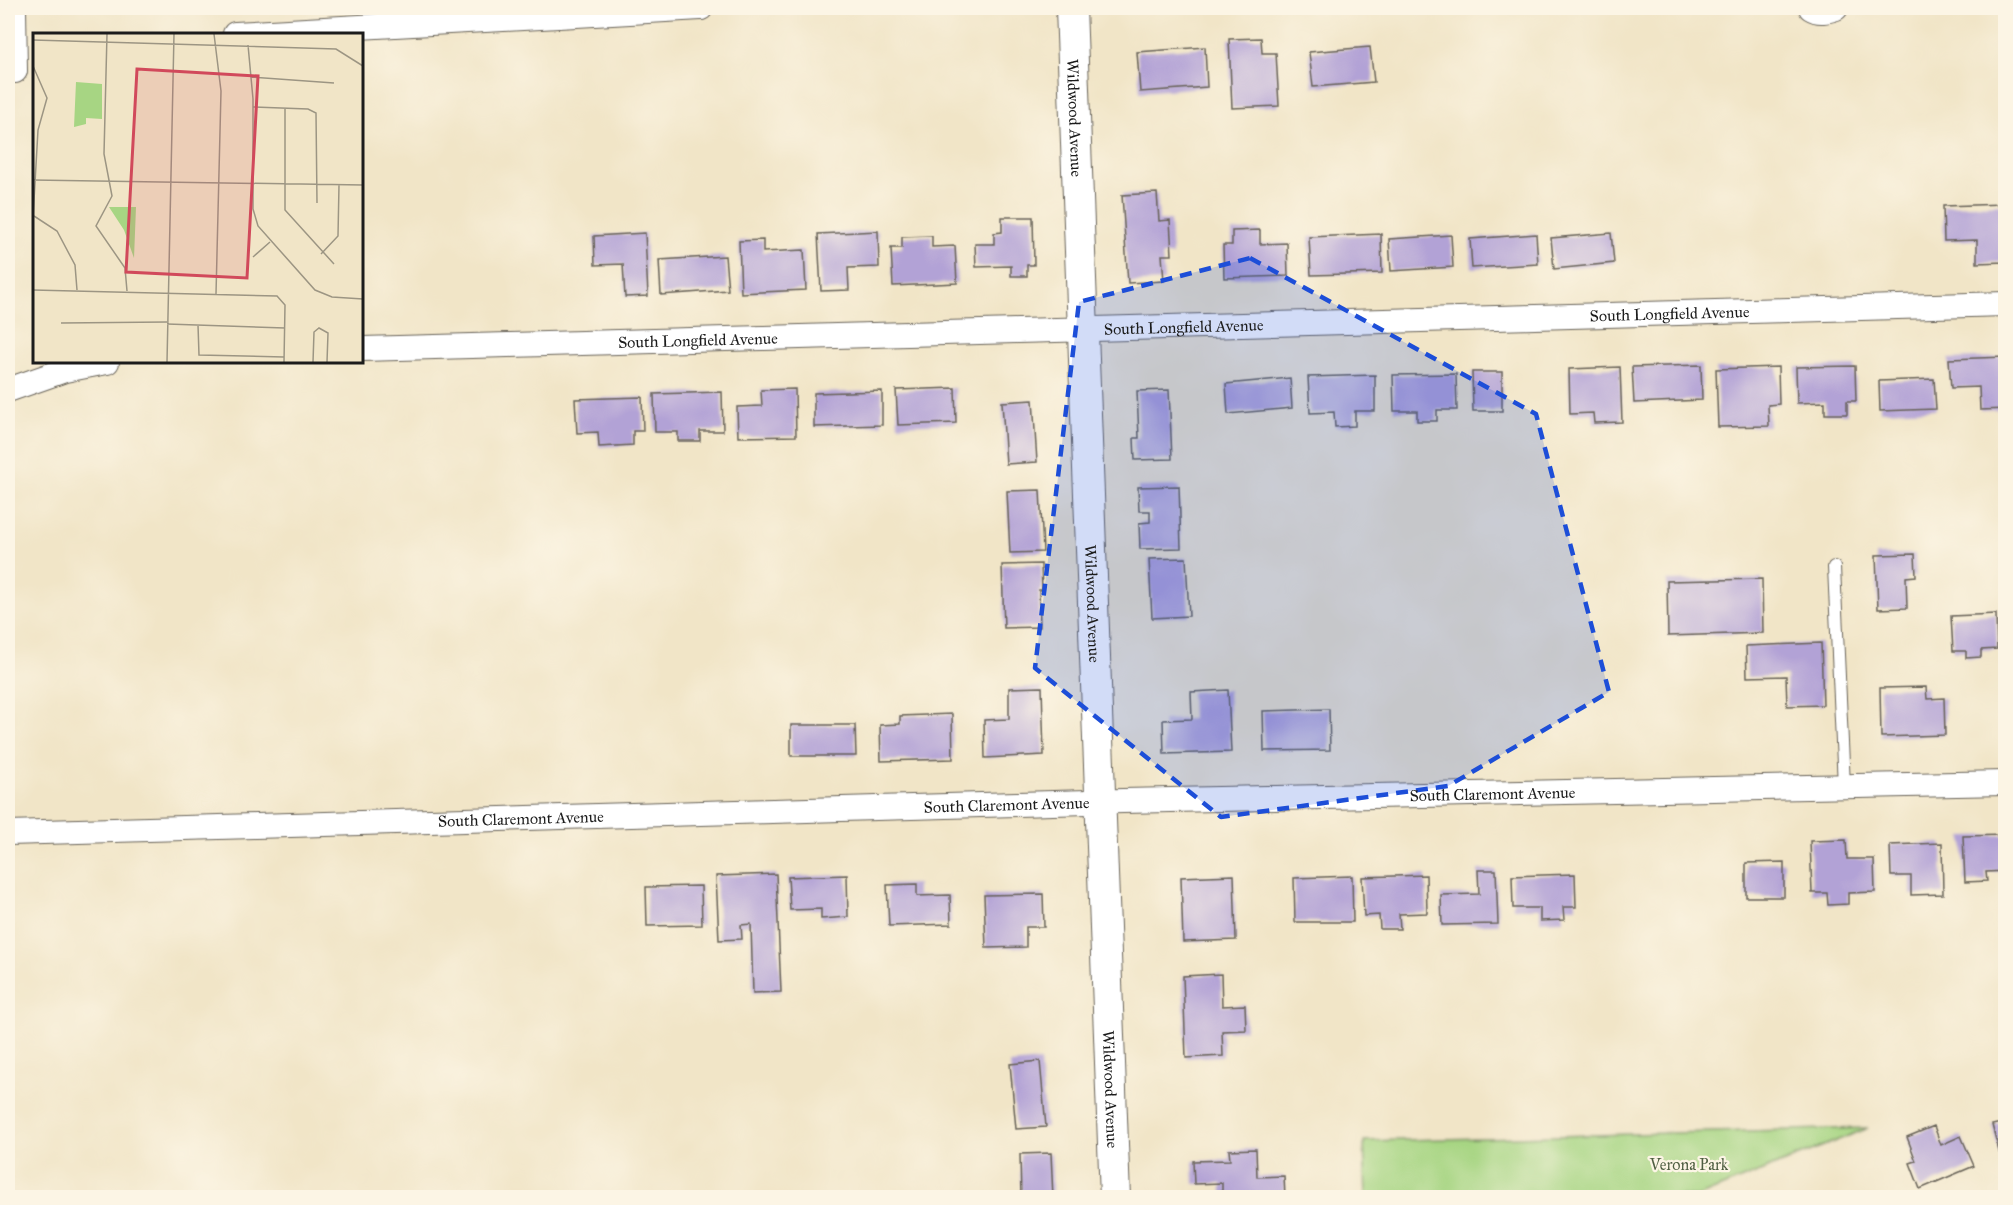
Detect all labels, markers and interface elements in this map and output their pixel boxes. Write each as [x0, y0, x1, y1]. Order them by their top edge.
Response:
inset map [33, 33, 363, 363]
street label: Wildwood Avenue [1063, 59, 1087, 178]
street label: South Longfield Avenue [1589, 302, 1750, 325]
street label: South Longfield Avenue [1104, 315, 1264, 338]
street label: South Longfield Avenue [618, 328, 778, 351]
street label: Wildwood Avenue [1081, 544, 1105, 663]
street label: South Claremont Avenue [1409, 782, 1576, 805]
street label: South Claremont Avenue [923, 792, 1090, 816]
street label: South Claremont Avenue [438, 806, 604, 830]
street label: Wildwood Avenue [1099, 1030, 1123, 1149]
park label: Verona Park [1649, 1155, 1729, 1174]

